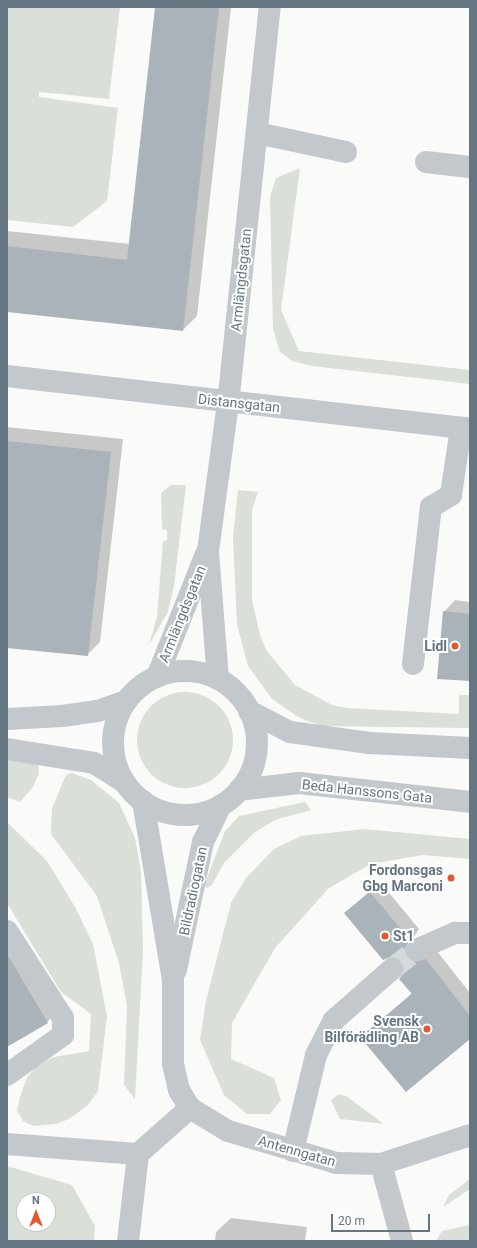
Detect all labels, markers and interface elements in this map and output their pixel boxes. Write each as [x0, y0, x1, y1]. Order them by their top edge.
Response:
street label: Armlängdsgatan [227, 228, 255, 332]
street label: Distansgatan [197, 390, 281, 416]
street label: Armlängdsgatan [155, 563, 209, 665]
place label: Lidl [424, 638, 447, 654]
marker: Lidl [450, 641, 460, 651]
street label: Beda Hanssons Gata [301, 776, 433, 806]
street label: Bildradiogatan [175, 845, 211, 937]
place label: Fordonsgas Gbg Marconi [363, 862, 443, 894]
marker: Fordonsgas Gbg Marconi [446, 873, 456, 883]
place label: St1 [393, 928, 414, 944]
marker: St1 [380, 931, 390, 941]
place label: Svensk Bilförädling AB [324, 1013, 419, 1046]
marker: Svensk Bilförädling AB [422, 1024, 432, 1034]
street label: Antenngatan [256, 1132, 338, 1170]
north arrow [16, 1192, 56, 1232]
text: N [32, 1194, 40, 1207]
scale bar [333, 1206, 432, 1232]
text: 20 m [338, 1214, 365, 1228]

